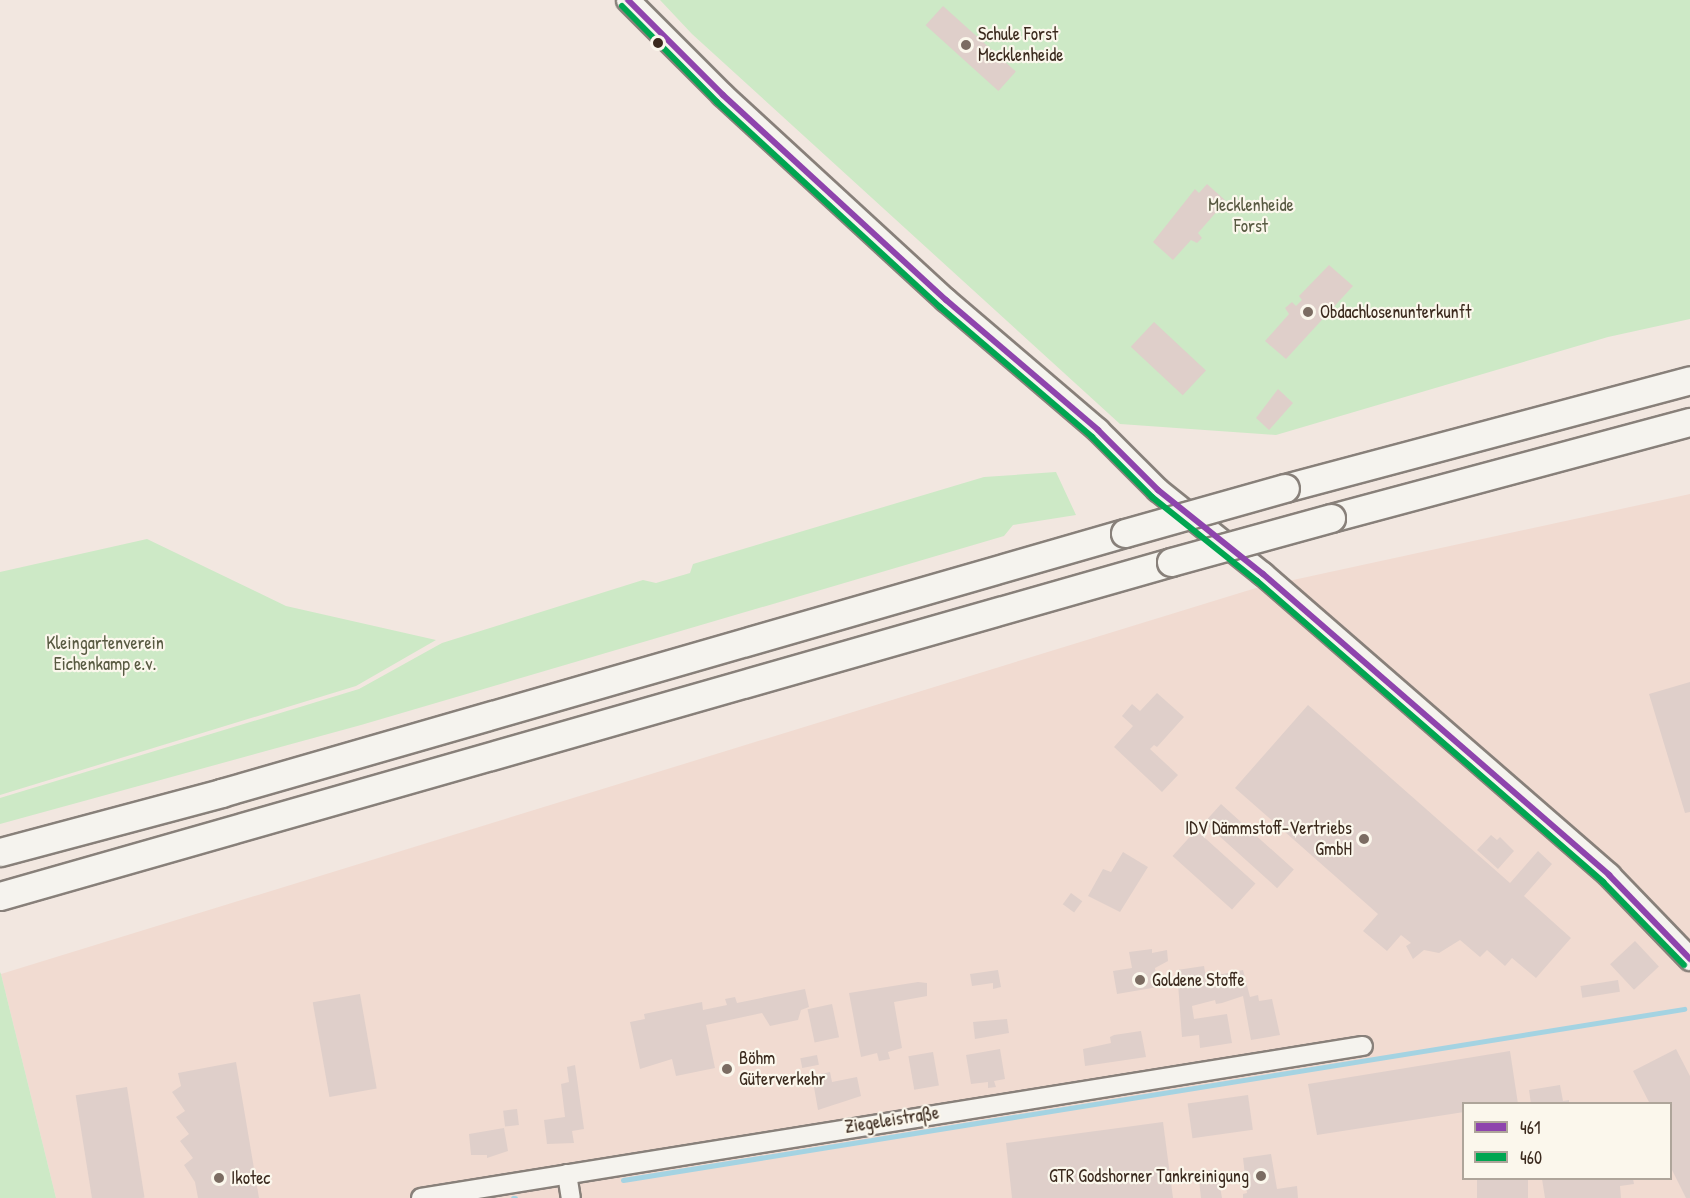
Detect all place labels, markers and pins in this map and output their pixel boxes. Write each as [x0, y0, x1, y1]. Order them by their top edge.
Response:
place label: Schule Forst Mecklenheide [978, 24, 1063, 66]
unlabelled marker [652, 37, 664, 49]
marker: Schule Forst Mecklenheide [959, 38, 973, 52]
place label: Obdachlosenunterkunft [1320, 301, 1471, 323]
marker: Obdachlosenunterkunft [1301, 305, 1315, 319]
place label: IDV Dämmstoff-Vertriebs GmbH [1185, 818, 1352, 860]
marker: IDV Dämmstoff-Vertriebs GmbH [1357, 832, 1371, 846]
place label: Goldene Stoffe [1152, 969, 1245, 991]
marker: Goldene Stoffe [1133, 973, 1147, 987]
place label: Böhm Güterverkehr [739, 1048, 826, 1090]
marker: Böhm Güterverkehr [720, 1062, 734, 1076]
place label: GTR Godshorner Tankreinigung [1049, 1165, 1249, 1187]
place label: Ikotec [231, 1167, 270, 1189]
marker: GTR Godshorner Tankreinigung [1254, 1169, 1268, 1183]
marker: Ikotec [212, 1171, 226, 1185]

